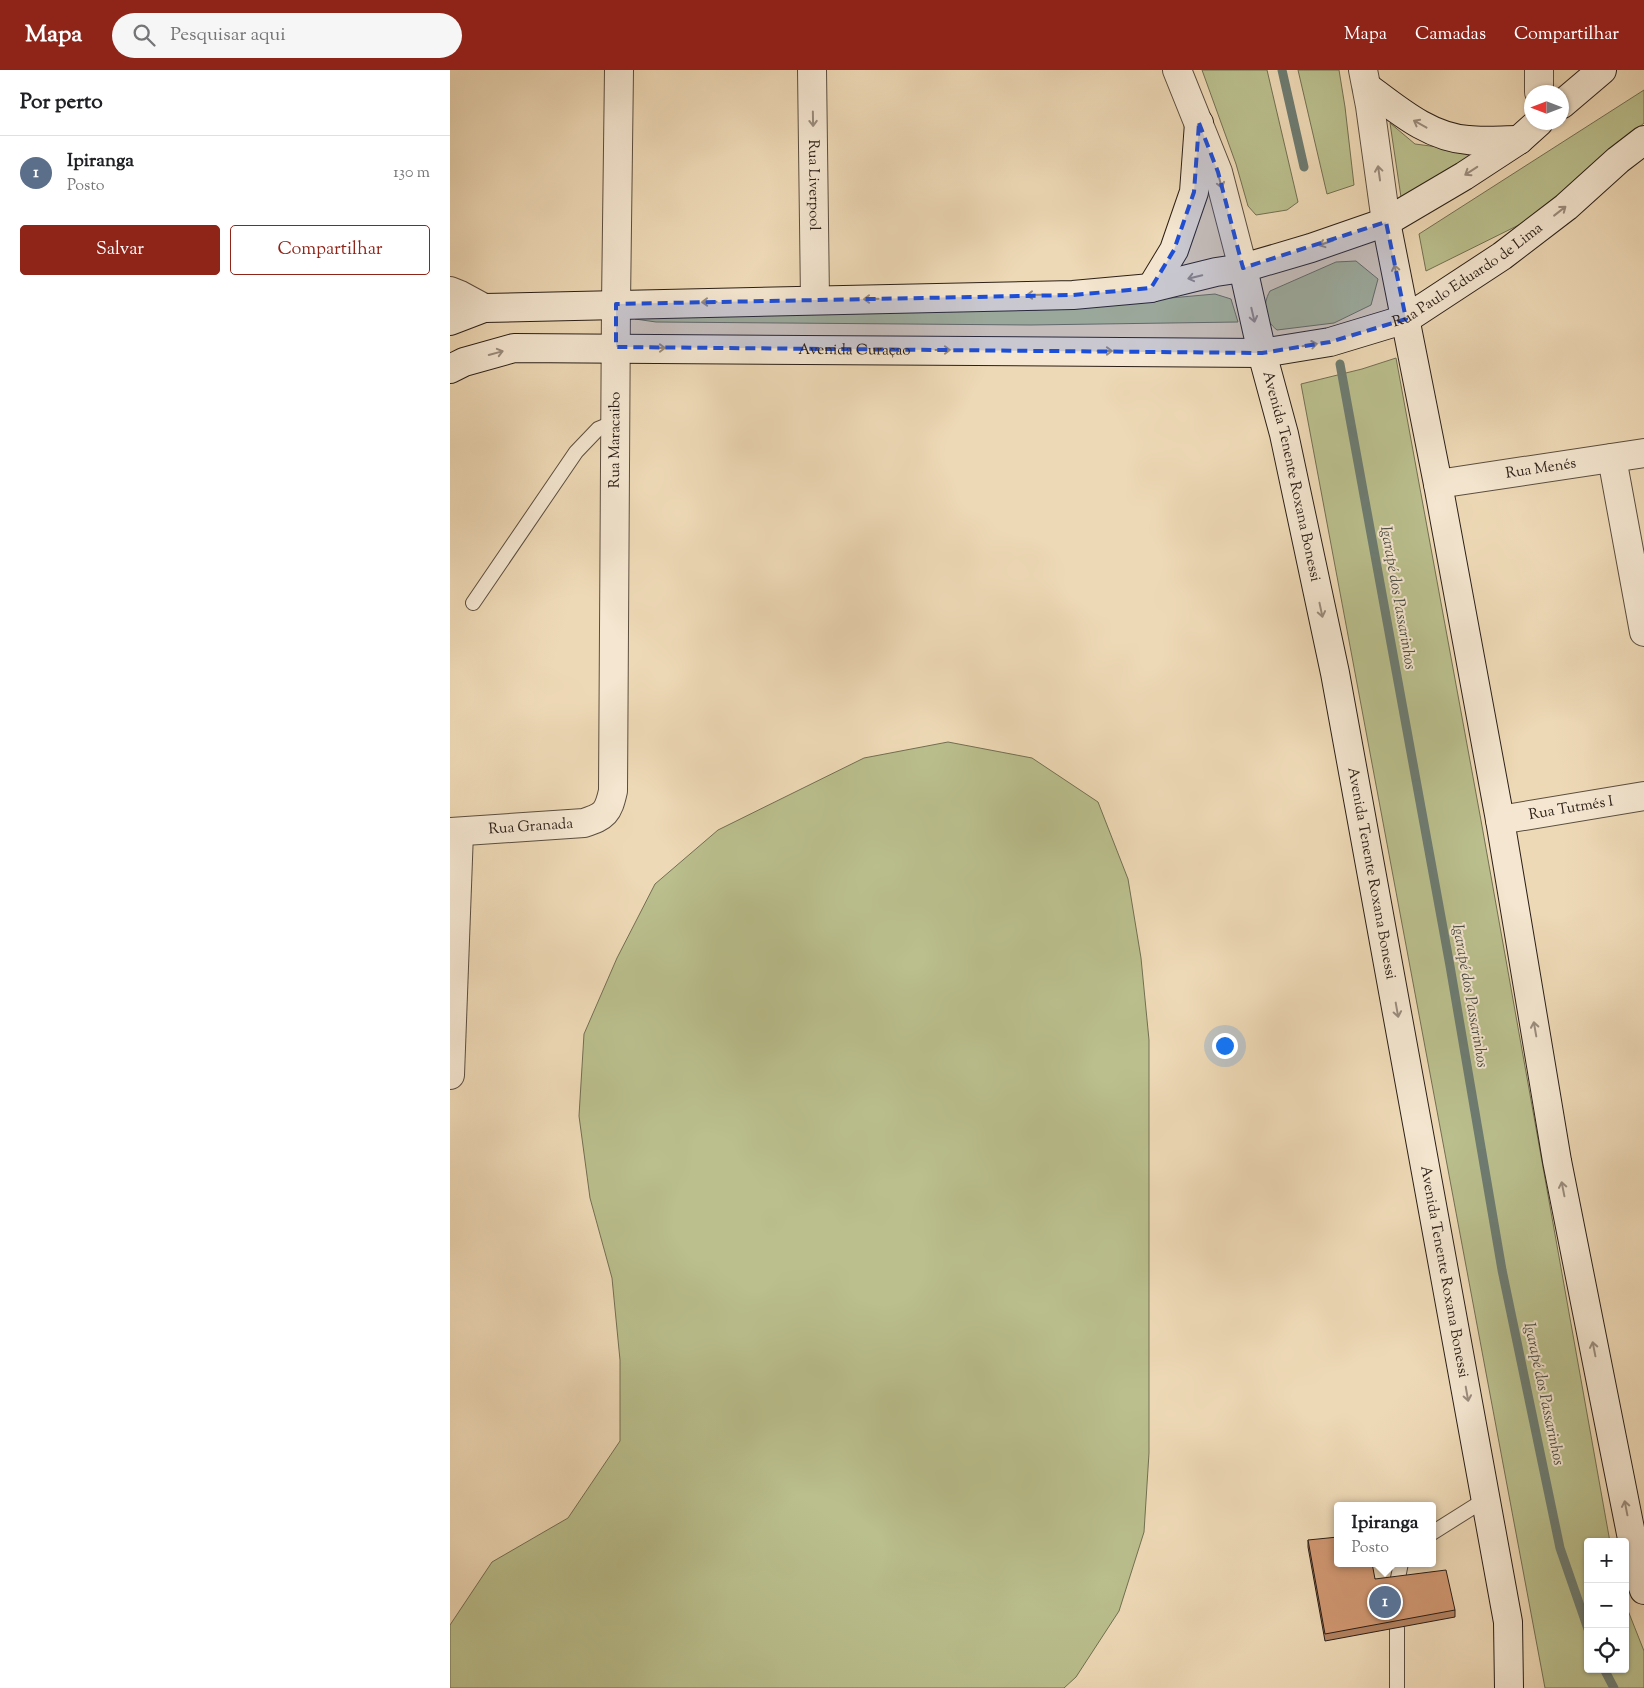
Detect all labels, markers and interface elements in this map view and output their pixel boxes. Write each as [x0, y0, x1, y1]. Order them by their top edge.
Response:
search box [112, 13, 462, 58]
text: Mapa [25, 18, 82, 52]
icon: search [130, 21, 158, 49]
text: Pesquisar aqui [170, 22, 286, 49]
text: Mapa [1344, 22, 1387, 48]
text: Camadas [1415, 22, 1486, 48]
text: Compartilhar [1514, 22, 1619, 48]
north arrow [1524, 85, 1569, 130]
text: Por perto [20, 88, 103, 118]
one-way arrow [808, 110, 818, 126]
one-way arrow [1413, 119, 1428, 129]
street label: Rua Liverpool [802, 139, 825, 231]
text: Ipiranga [67, 148, 134, 175]
text: 1 [33, 162, 39, 185]
text: 130 m [393, 162, 430, 185]
one-way arrow [1374, 166, 1384, 182]
one-way arrow [1464, 166, 1478, 177]
one-way arrow [1216, 172, 1225, 188]
text: Posto [67, 175, 105, 198]
one-way arrow [1553, 206, 1566, 217]
street label: Rua Paulo Eduardo de Lima [1390, 218, 1547, 333]
button: Salvar [20, 225, 220, 275]
button: Compartilhar [230, 225, 430, 275]
one-way arrow [1318, 238, 1334, 248]
one-way arrow [1391, 264, 1400, 280]
one-way arrow [1187, 273, 1203, 282]
one-way arrow [1026, 290, 1042, 300]
one-way arrow [864, 294, 880, 303]
one-way arrow [701, 297, 718, 307]
one-way arrow [1249, 307, 1258, 323]
street label: Avenida Curaçao [798, 339, 911, 361]
one-way arrow [1302, 340, 1318, 350]
one-way arrow [649, 343, 665, 353]
one-way arrow [934, 345, 950, 355]
one-way arrow [1096, 346, 1113, 356]
one-way arrow [487, 348, 503, 357]
street label: Avenida Tenente Roxana Bonessi [1257, 369, 1326, 584]
street label: Rua Maracaibo [604, 392, 626, 488]
street label: Rua Menés [1504, 453, 1578, 484]
water label: Igarapé dos Passarinhos [1373, 524, 1421, 672]
one-way arrow [1317, 601, 1326, 617]
street label: Avenida Tenente Roxana Bonessi [1342, 765, 1401, 981]
street label: Rua Tutmés I [1527, 791, 1615, 826]
street label: Rua Granada [488, 813, 574, 840]
water label: Igarapé dos Passarinhos [1445, 922, 1493, 1070]
one-way arrow [1392, 1002, 1402, 1018]
one-way arrow [1530, 1022, 1540, 1038]
your location [1212, 1033, 1238, 1059]
street label: Avenida Tenente Roxana Bonessi [1414, 1164, 1474, 1380]
one-way arrow [1557, 1182, 1567, 1198]
water label: Igarapé dos Passarinhos [1517, 1320, 1569, 1468]
one-way arrow [1589, 1341, 1599, 1357]
one-way arrow [1462, 1385, 1472, 1401]
one-way arrow [1621, 1500, 1630, 1516]
popup [1334, 1502, 1436, 1567]
text: Ipiranga [1351, 1510, 1419, 1537]
text: Posto [1351, 1537, 1389, 1560]
map controls [1584, 1538, 1629, 1673]
button: + [1584, 1538, 1629, 1583]
pin: 1 [1369, 1583, 1401, 1621]
button: − [1584, 1583, 1629, 1628]
button: locate [1584, 1628, 1629, 1673]

